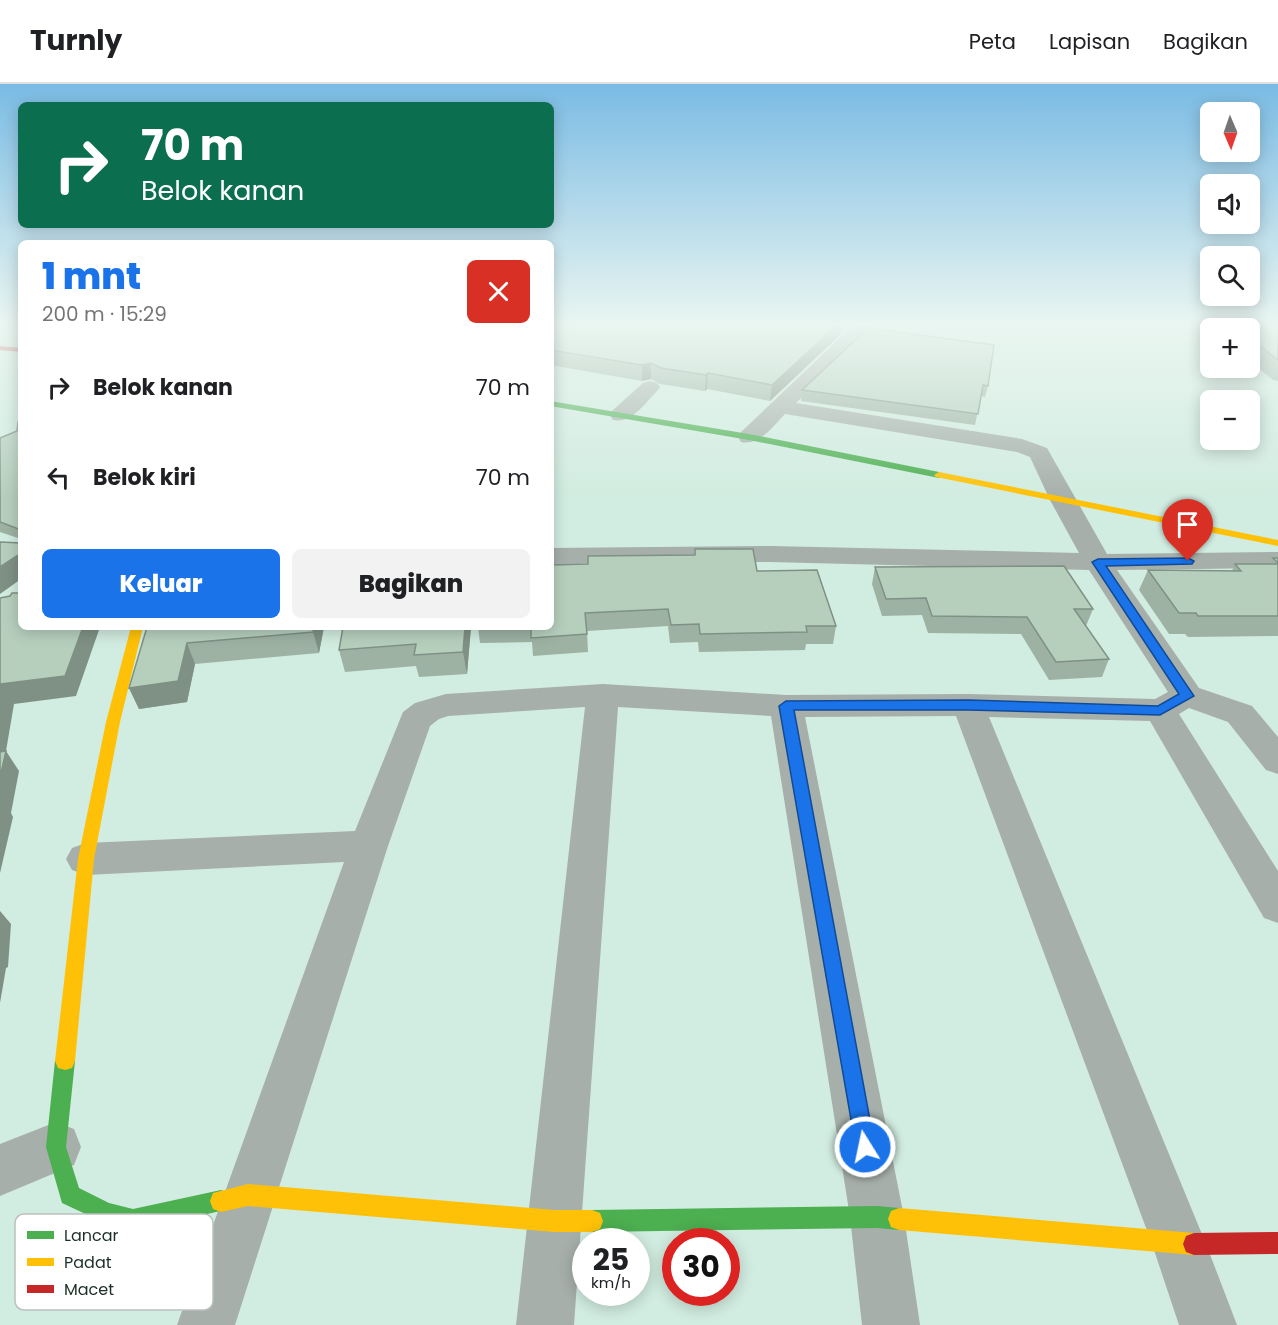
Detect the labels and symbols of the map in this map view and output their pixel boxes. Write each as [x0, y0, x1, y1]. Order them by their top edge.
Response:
north arrow [1200, 102, 1260, 162]
pin [1162, 499, 1213, 561]
position arrow [833, 1115, 897, 1179]
legend [15, 1214, 213, 1310]
text: Lancar [64, 1224, 118, 1247]
speed limit sign: 30 [662, 1228, 740, 1306]
text: Padat [64, 1251, 112, 1274]
text: Macet [64, 1278, 114, 1301]

